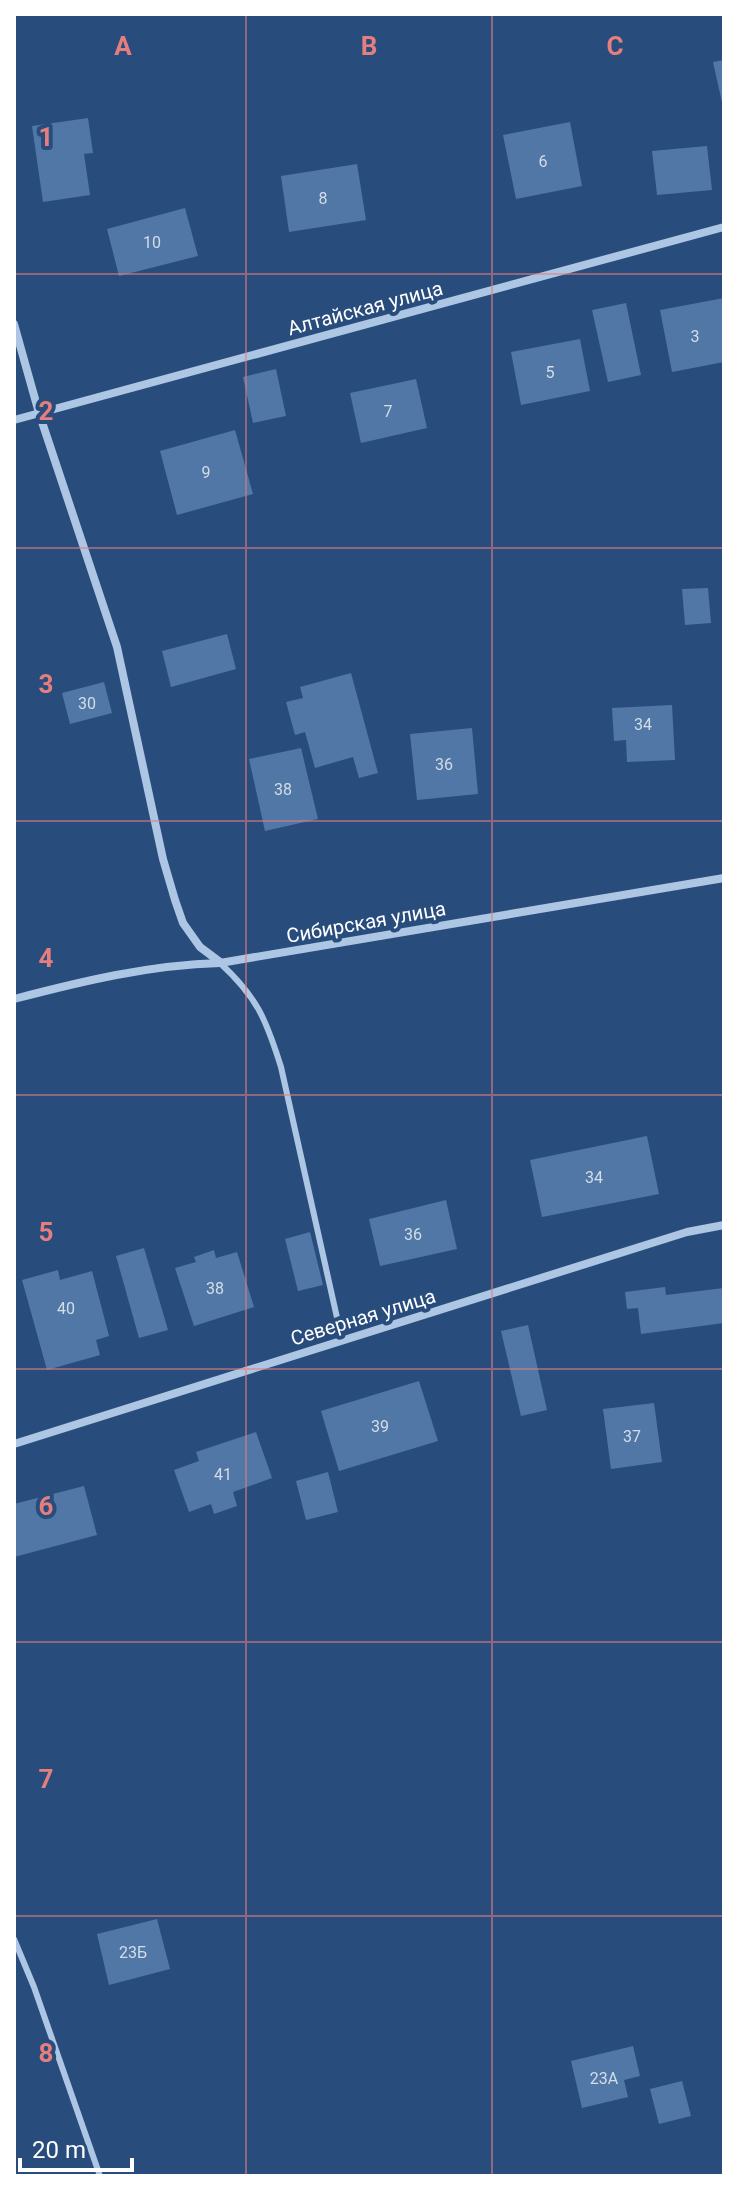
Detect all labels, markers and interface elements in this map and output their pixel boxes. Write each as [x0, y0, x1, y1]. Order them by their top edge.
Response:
text: A [114, 31, 132, 61]
text: B [361, 31, 377, 61]
text: C [606, 31, 624, 61]
text: 1 [39, 122, 53, 152]
house number: 6 [539, 152, 548, 171]
house number: 8 [319, 189, 328, 208]
house number: 10 [143, 233, 161, 252]
street label: Алтайская улица [285, 276, 445, 340]
house number: 3 [691, 327, 700, 346]
house number: 5 [546, 363, 555, 382]
text: 2 [39, 396, 53, 426]
house number: 7 [384, 402, 393, 421]
house number: 9 [202, 463, 211, 482]
text: 3 [39, 669, 53, 699]
house number: 30 [78, 694, 96, 713]
house number: 34 [634, 715, 652, 734]
house number: 36 [435, 755, 453, 774]
house number: 38 [274, 780, 292, 799]
street label: Сибирская улица [285, 896, 447, 948]
text: 4 [39, 943, 54, 973]
house number: 34 [585, 1168, 603, 1187]
text: 5 [39, 1217, 53, 1247]
house number: 36 [404, 1225, 422, 1244]
house number: 38 [206, 1279, 224, 1298]
street label: Северная улица [288, 1284, 438, 1350]
house number: 40 [57, 1299, 75, 1318]
house number: 39 [371, 1417, 389, 1436]
house number: 37 [623, 1427, 641, 1446]
house number: 41 [214, 1465, 232, 1484]
text: 6 [39, 1491, 54, 1521]
text: 7 [39, 1764, 53, 1794]
house number: 23Б [119, 1943, 147, 1962]
text: 8 [39, 2038, 53, 2068]
house number: 23А [590, 2069, 619, 2088]
scale bar [20, 2122, 132, 2172]
text: 20 m [32, 2136, 86, 2164]

